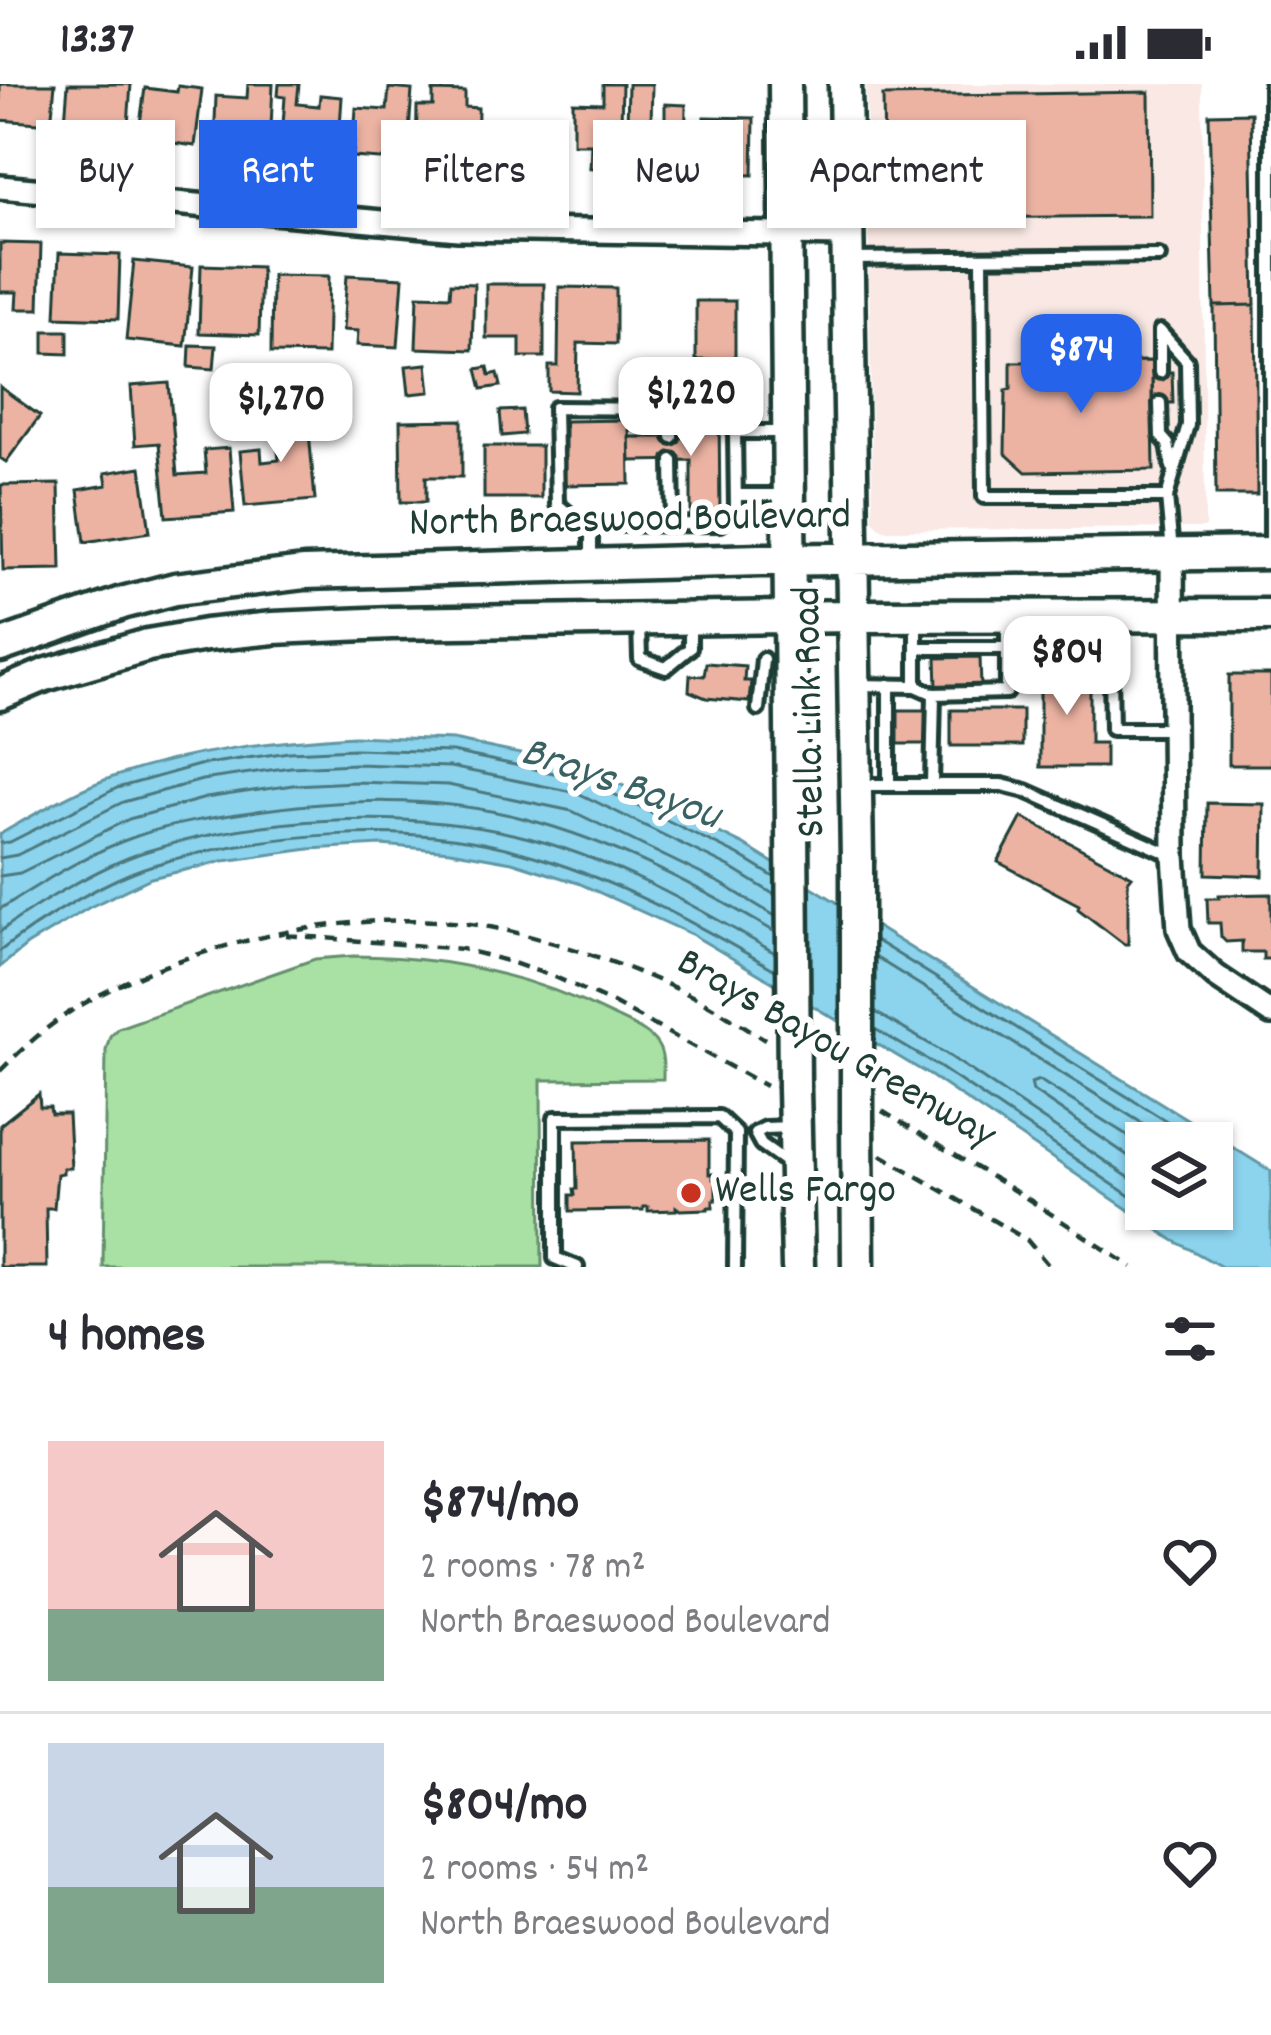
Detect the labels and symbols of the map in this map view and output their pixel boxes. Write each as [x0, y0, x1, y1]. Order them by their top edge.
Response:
pin: $874 [1010, 314, 1152, 416]
pin: $1,220 [593, 357, 789, 459]
pin: $1,270 [183, 363, 379, 465]
street label: North Braeswood Boulevard [408, 488, 852, 556]
street label: Stella Link Road [780, 586, 844, 838]
pin: $804 [996, 616, 1138, 718]
water label: Brays Bayou [512, 722, 731, 851]
street label: Brays Bayou Greenway [664, 935, 1006, 1167]
place label: Wells Fargo [715, 1163, 896, 1223]
marker: Wells Fargo [678, 1180, 704, 1206]

